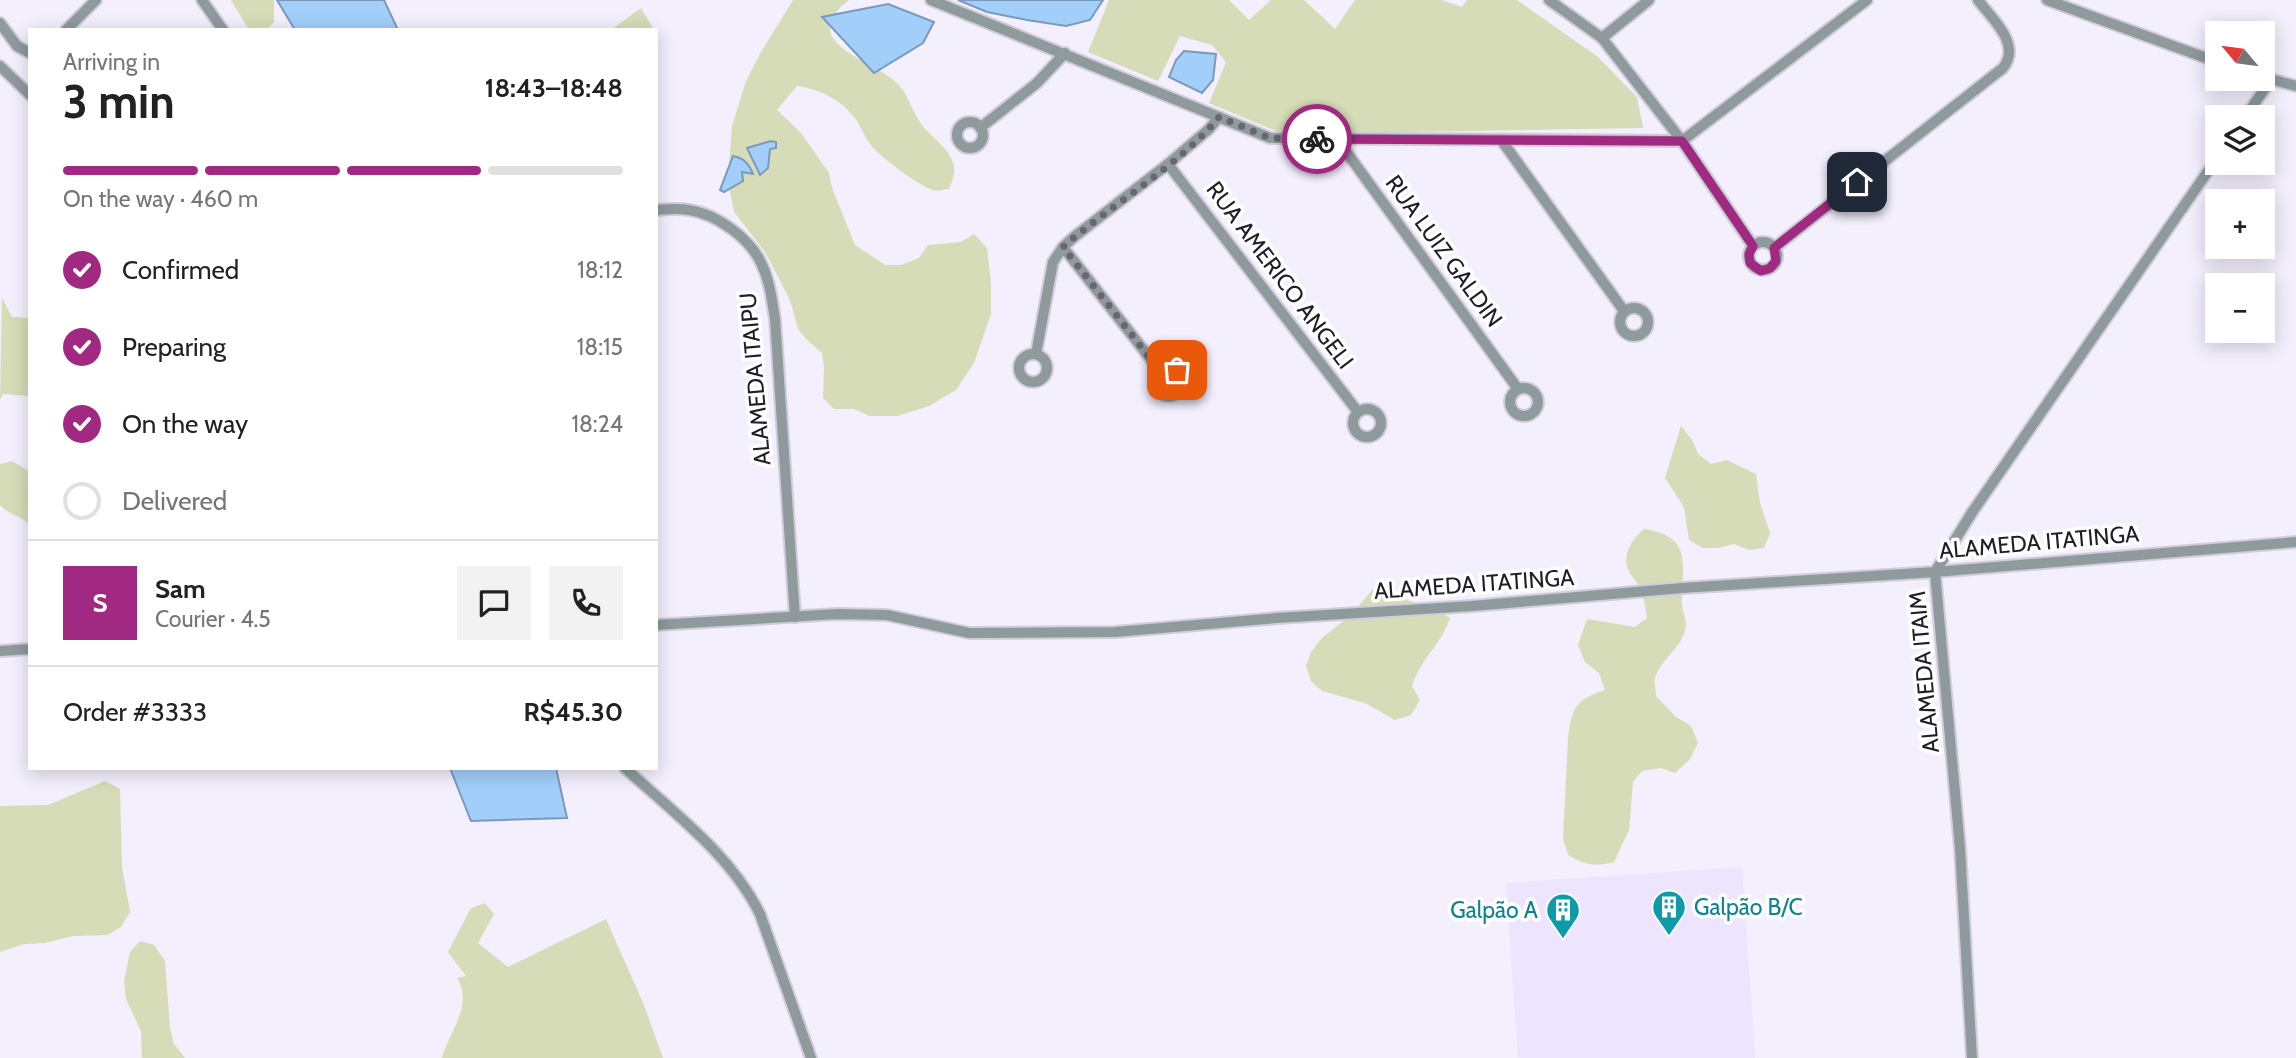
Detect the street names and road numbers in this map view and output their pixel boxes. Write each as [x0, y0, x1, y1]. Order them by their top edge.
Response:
street label: RUA LUIZ GALDIN [1380, 170, 1508, 332]
street label: RUA AMERICO ANGELI [1200, 176, 1360, 374]
street label: ALAMEDA ITAIPU [733, 291, 777, 467]
street label: ALAMEDA ITATINGA [1938, 519, 2140, 565]
street label: ALAMEDA ITATINGA [1373, 563, 1575, 605]
street label: ALAMEDA ITAIM [1903, 590, 1945, 754]

